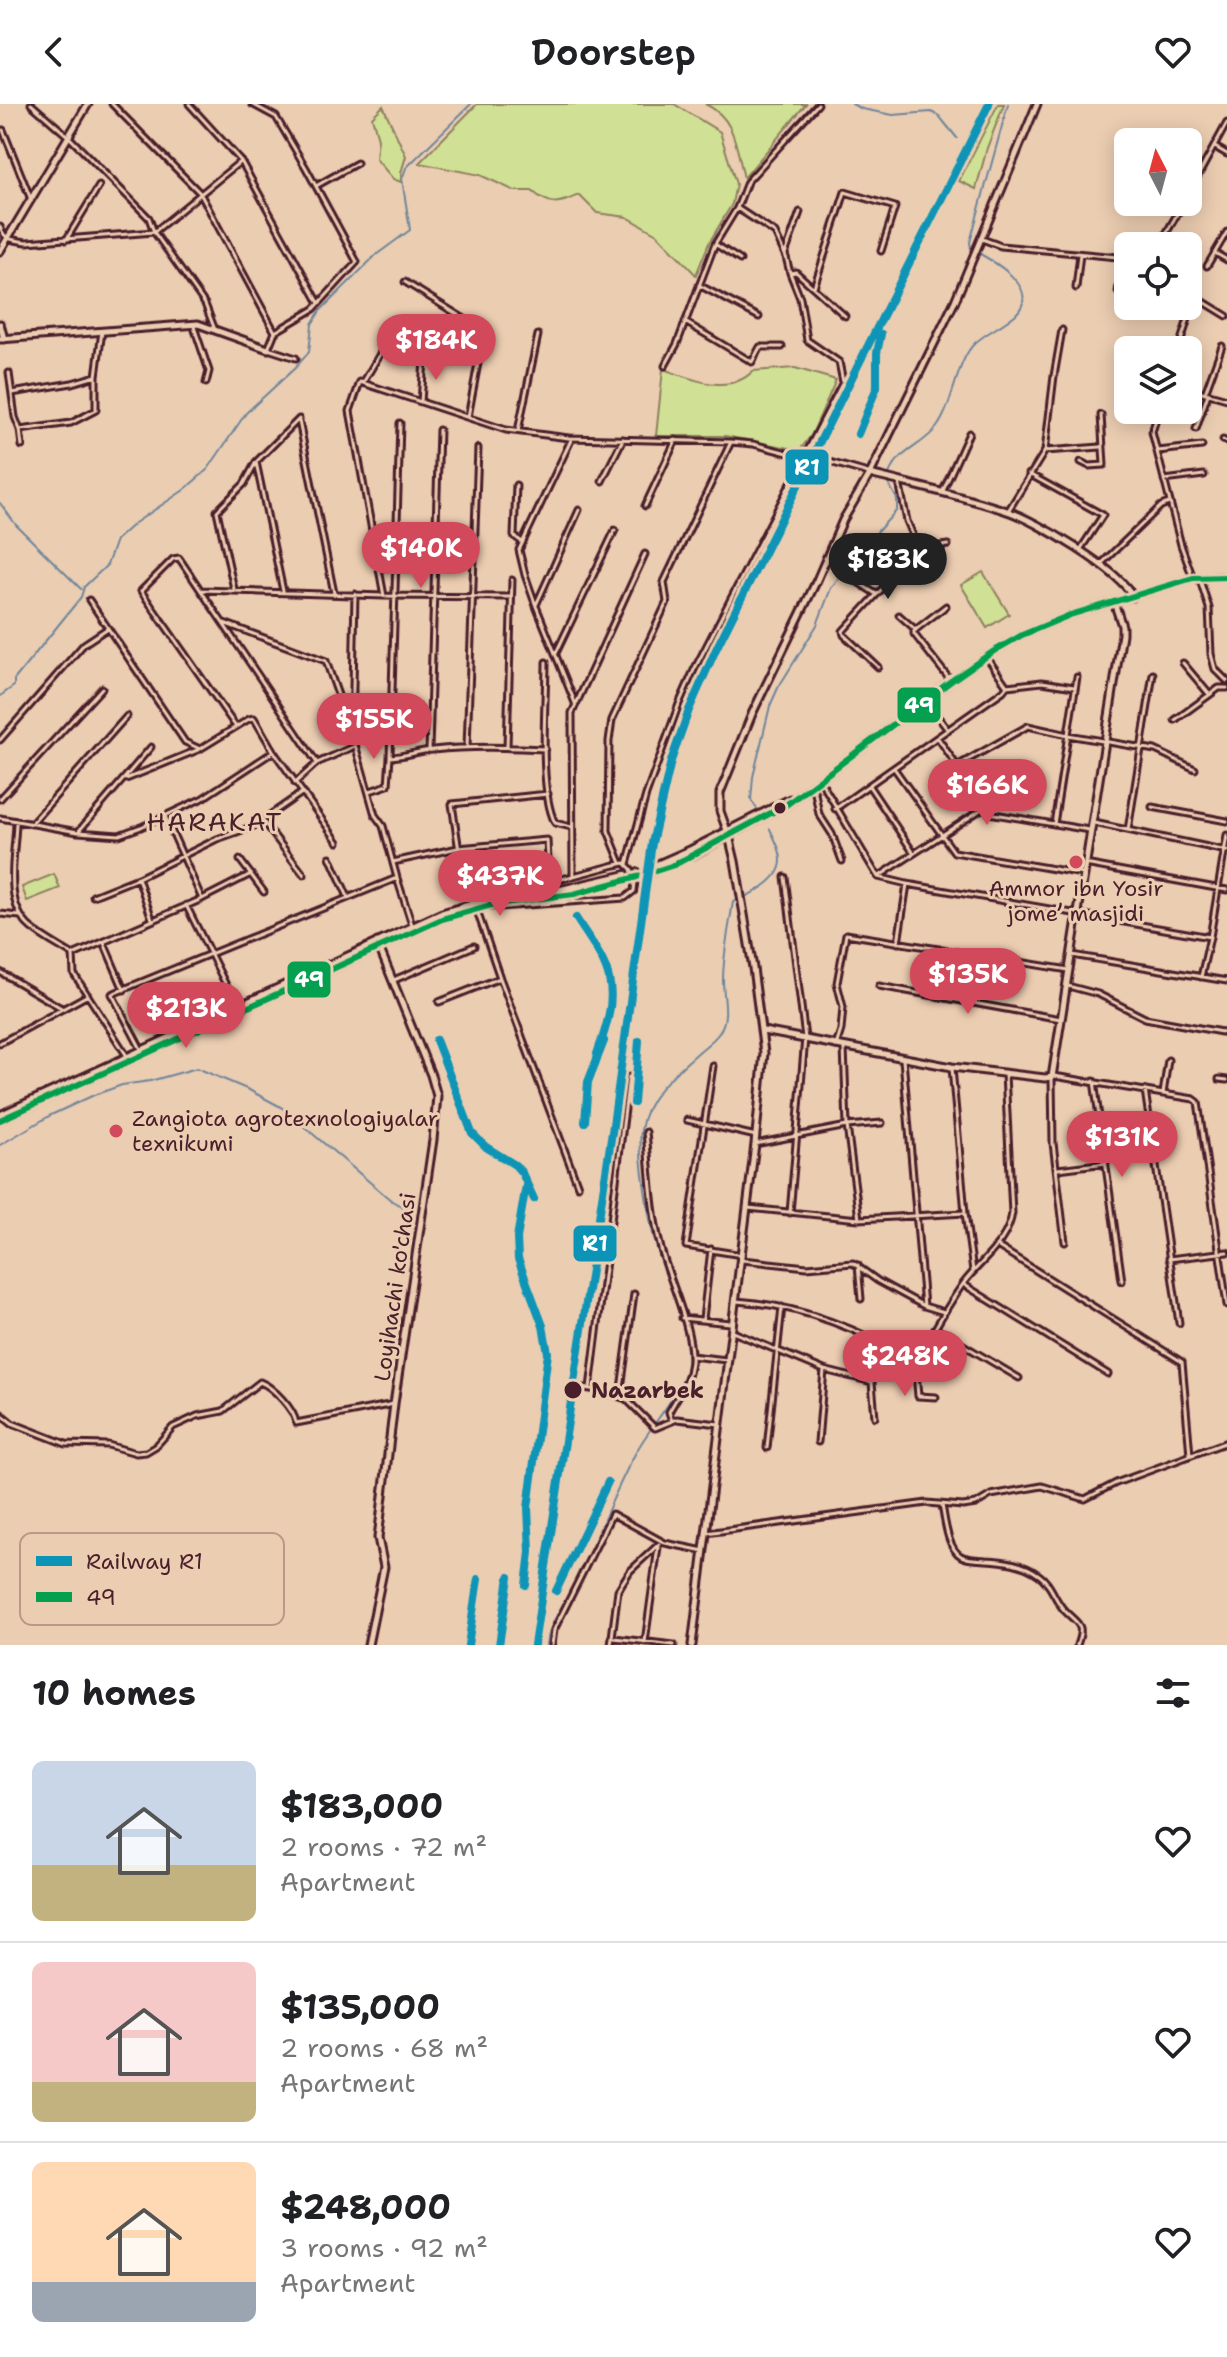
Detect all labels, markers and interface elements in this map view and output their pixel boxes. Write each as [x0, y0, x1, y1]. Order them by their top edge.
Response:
text: Doorstep [531, 28, 696, 77]
icon: back [32, 30, 76, 74]
icon: heart [1151, 30, 1195, 74]
north arrow [1114, 128, 1202, 216]
map controls [1114, 128, 1202, 424]
button: locate [1114, 232, 1202, 320]
pin: $184K [380, 314, 492, 382]
text: $184K [395, 322, 477, 357]
button: layers [1114, 336, 1202, 424]
line badge: R1 [784, 448, 830, 486]
text: R1 [794, 453, 820, 482]
pin: $140K [365, 522, 477, 590]
text: $140K [380, 530, 462, 565]
pin: $183K [832, 533, 944, 601]
text: $183K [847, 541, 929, 576]
line badge: 49 [896, 686, 942, 724]
text: 49 [904, 691, 934, 720]
pin: $155K [318, 693, 430, 761]
text: $155K [335, 701, 413, 736]
pin: $166K [931, 759, 1043, 827]
text: $166K [946, 767, 1028, 802]
unlabelled marker [772, 800, 788, 816]
district label: HARAKAT [147, 804, 283, 839]
pin: $437K [444, 850, 556, 918]
marker: Ammor ibn Yosir jome’ masjidi [1067, 853, 1085, 871]
text: $437K [456, 858, 544, 893]
place label: Ammor ibn Yosir jome’ masjidi [988, 874, 1164, 928]
pin: $135K [912, 948, 1024, 1016]
text: $135K [928, 956, 1008, 991]
line badge: 49 [286, 960, 332, 999]
text: 49 [294, 965, 324, 994]
pin: $213K [130, 982, 242, 1050]
text: $213K [145, 990, 227, 1025]
place label: Zangiota agrotexnologiyalar texnikumi [132, 1104, 438, 1158]
pin: $131K [1066, 1111, 1178, 1179]
text: $131K [1085, 1119, 1159, 1154]
marker: Zangiota agrotexnologiyalar texnikumi [107, 1122, 125, 1140]
street label: Loyihachi ko'chasi [367, 1191, 423, 1383]
line badge: R1 [572, 1224, 618, 1263]
text: R1 [582, 1229, 608, 1258]
pin: $248K [849, 1330, 961, 1398]
text: $248K [861, 1338, 949, 1373]
place label: Nazarbek [591, 1376, 704, 1405]
marker: Nazarbek [562, 1379, 584, 1401]
legend [20, 1533, 284, 1625]
text: Railway R1 [86, 1547, 203, 1576]
text: 49 [86, 1583, 116, 1612]
text: 10 homes [32, 1670, 196, 1716]
icon: filters [1151, 1671, 1195, 1715]
text: $183,000 [280, 1783, 443, 1829]
icon: home [96, 1793, 192, 1889]
icon: heart [1151, 1819, 1195, 1863]
text: 2 rooms · 72 m² [280, 1829, 487, 1864]
text: Apartment [280, 1864, 416, 1899]
text: $135,000 [280, 1984, 440, 2030]
icon: home [96, 1994, 192, 2090]
icon: heart [1151, 2020, 1195, 2064]
text: 2 rooms · 68 m² [280, 2030, 488, 2065]
text: Apartment [280, 2065, 416, 2100]
text: $248,000 [280, 2184, 451, 2230]
icon: home [96, 2194, 192, 2290]
icon: heart [1151, 2220, 1195, 2264]
text: 3 rooms · 92 m² [280, 2230, 488, 2265]
text: Apartment [280, 2265, 416, 2300]

